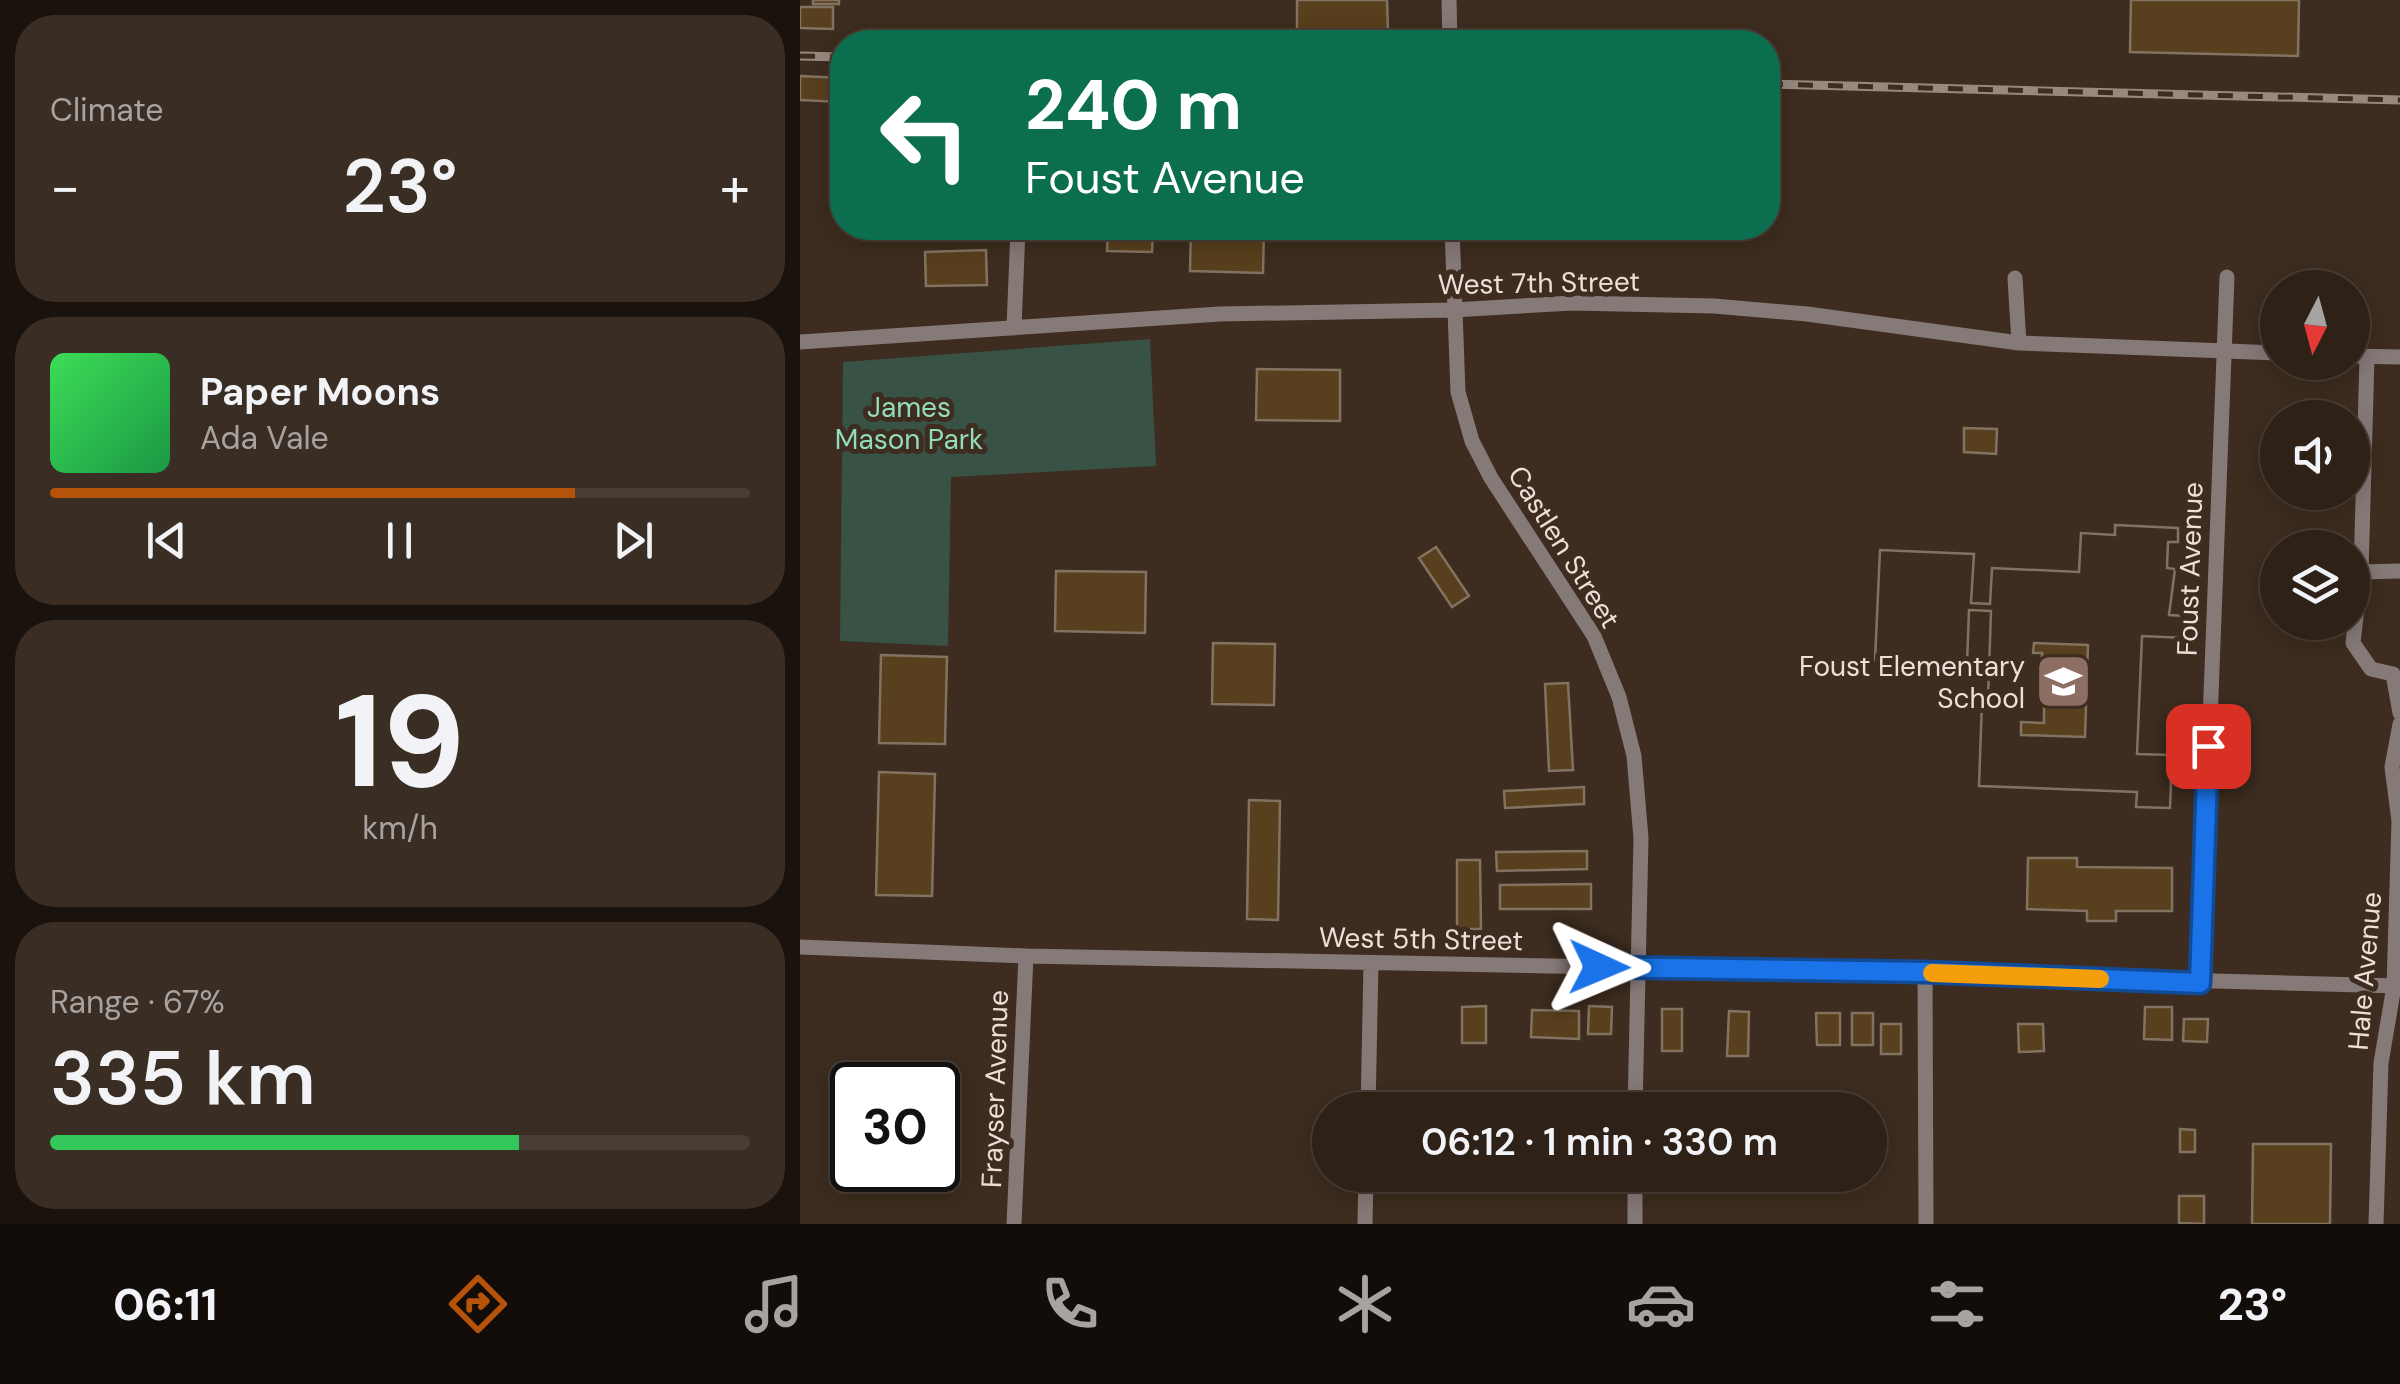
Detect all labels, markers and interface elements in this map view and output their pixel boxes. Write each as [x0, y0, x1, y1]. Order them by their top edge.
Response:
text: 240 m [1025, 60, 1242, 151]
icon: left [860, 70, 990, 200]
text: Climate [50, 89, 164, 131]
text: 23° [343, 138, 457, 235]
text: Foust Avenue [1025, 148, 1305, 207]
text: − [50, 151, 80, 223]
text: + [720, 151, 750, 223]
street label: West 7th Street [1438, 263, 1640, 303]
north arrow [2260, 270, 2370, 380]
map controls [2260, 270, 2370, 640]
text: Paper Moons [200, 367, 440, 417]
park label: James Mason Park [835, 389, 983, 458]
button: sound [2260, 400, 2370, 510]
text: Ada Vale [200, 417, 329, 459]
street label: Castlen Street [1499, 459, 1629, 635]
street label: Foust Avenue [2168, 481, 2212, 657]
icon: previous [139, 513, 194, 568]
icon: pause [372, 513, 427, 568]
icon: next [606, 513, 661, 568]
button: layers [2260, 530, 2370, 640]
place label: Foust Elementary School [1799, 648, 2025, 717]
school or university icon: Foust Elementary School [2034, 652, 2094, 712]
text: 19 [335, 657, 465, 826]
pin [2166, 704, 2251, 789]
icon: arrive [2181, 719, 2236, 774]
text: km/h [362, 807, 438, 849]
street label: Hale Avenue [2340, 890, 2390, 1052]
position arrow [1547, 915, 1651, 1019]
street label: West 5th Street [1318, 919, 1524, 959]
text: Range · 67% [50, 981, 225, 1023]
street label: Frayser Avenue [973, 990, 1017, 1188]
text: 335 km [50, 1030, 316, 1127]
speed limit sign: 30 [830, 1062, 960, 1192]
text: 06:12 · 1 min · 330 m [1421, 1117, 1778, 1167]
icon: directions [443, 1269, 513, 1339]
icon: music [739, 1269, 809, 1339]
icon: phone [1035, 1269, 1105, 1339]
icon: climate [1330, 1269, 1400, 1339]
icon: car [1626, 1269, 1696, 1339]
icon: filters [1922, 1269, 1992, 1339]
text: 06:11 [113, 1275, 217, 1334]
text: 23° [2218, 1275, 2287, 1334]

